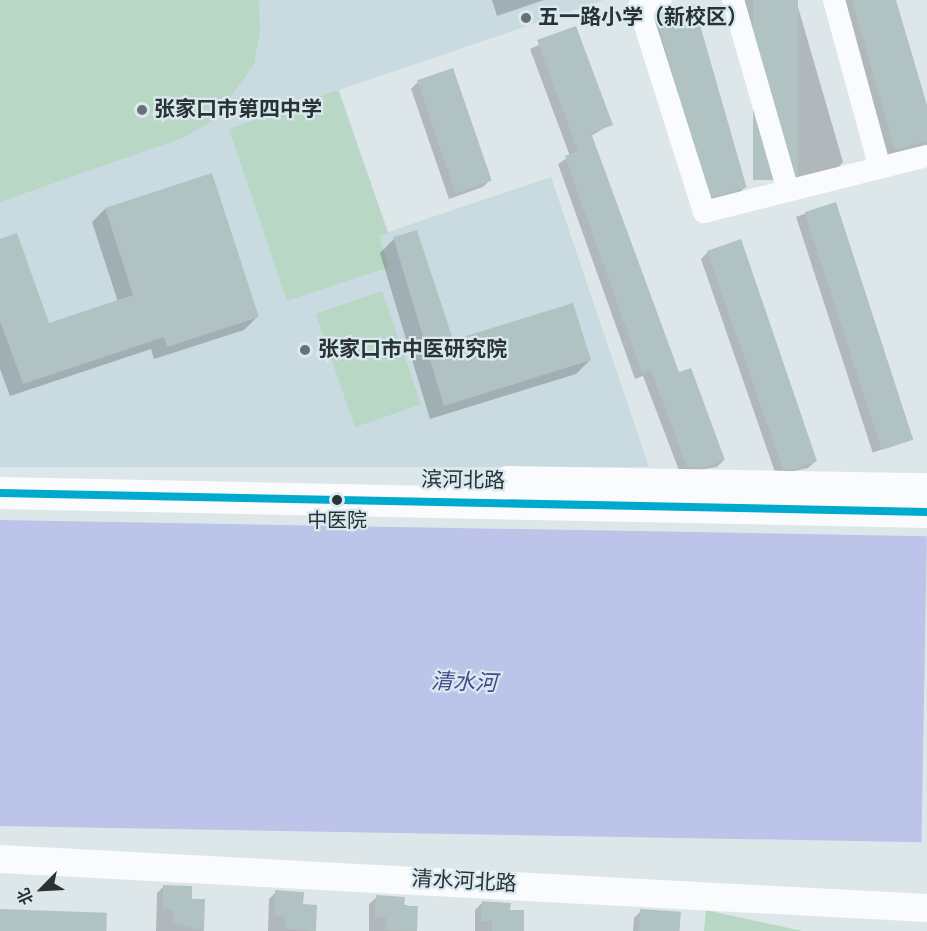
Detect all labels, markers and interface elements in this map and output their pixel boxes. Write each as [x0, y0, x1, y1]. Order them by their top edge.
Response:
place label: 五一路小学（新校区） [538, 5, 748, 31]
marker: 五一路小学（新校区） [519, 11, 533, 25]
place label: 张家口市第四中学 [154, 97, 322, 123]
marker: 张家口市第四中学 [135, 103, 149, 117]
place label: 张家口市中医研究院 [318, 337, 507, 363]
marker: 张家口市中医研究院 [296, 341, 314, 359]
street label: 滨河北路 [421, 468, 505, 494]
marker: 中医院 [331, 494, 343, 506]
place label: 中医院 [307, 509, 367, 533]
water label: 清水河 [431, 669, 497, 697]
north arrow [12, 859, 72, 919]
street label: 清水河北路 [411, 867, 517, 897]
text: 北 [11, 884, 40, 909]

